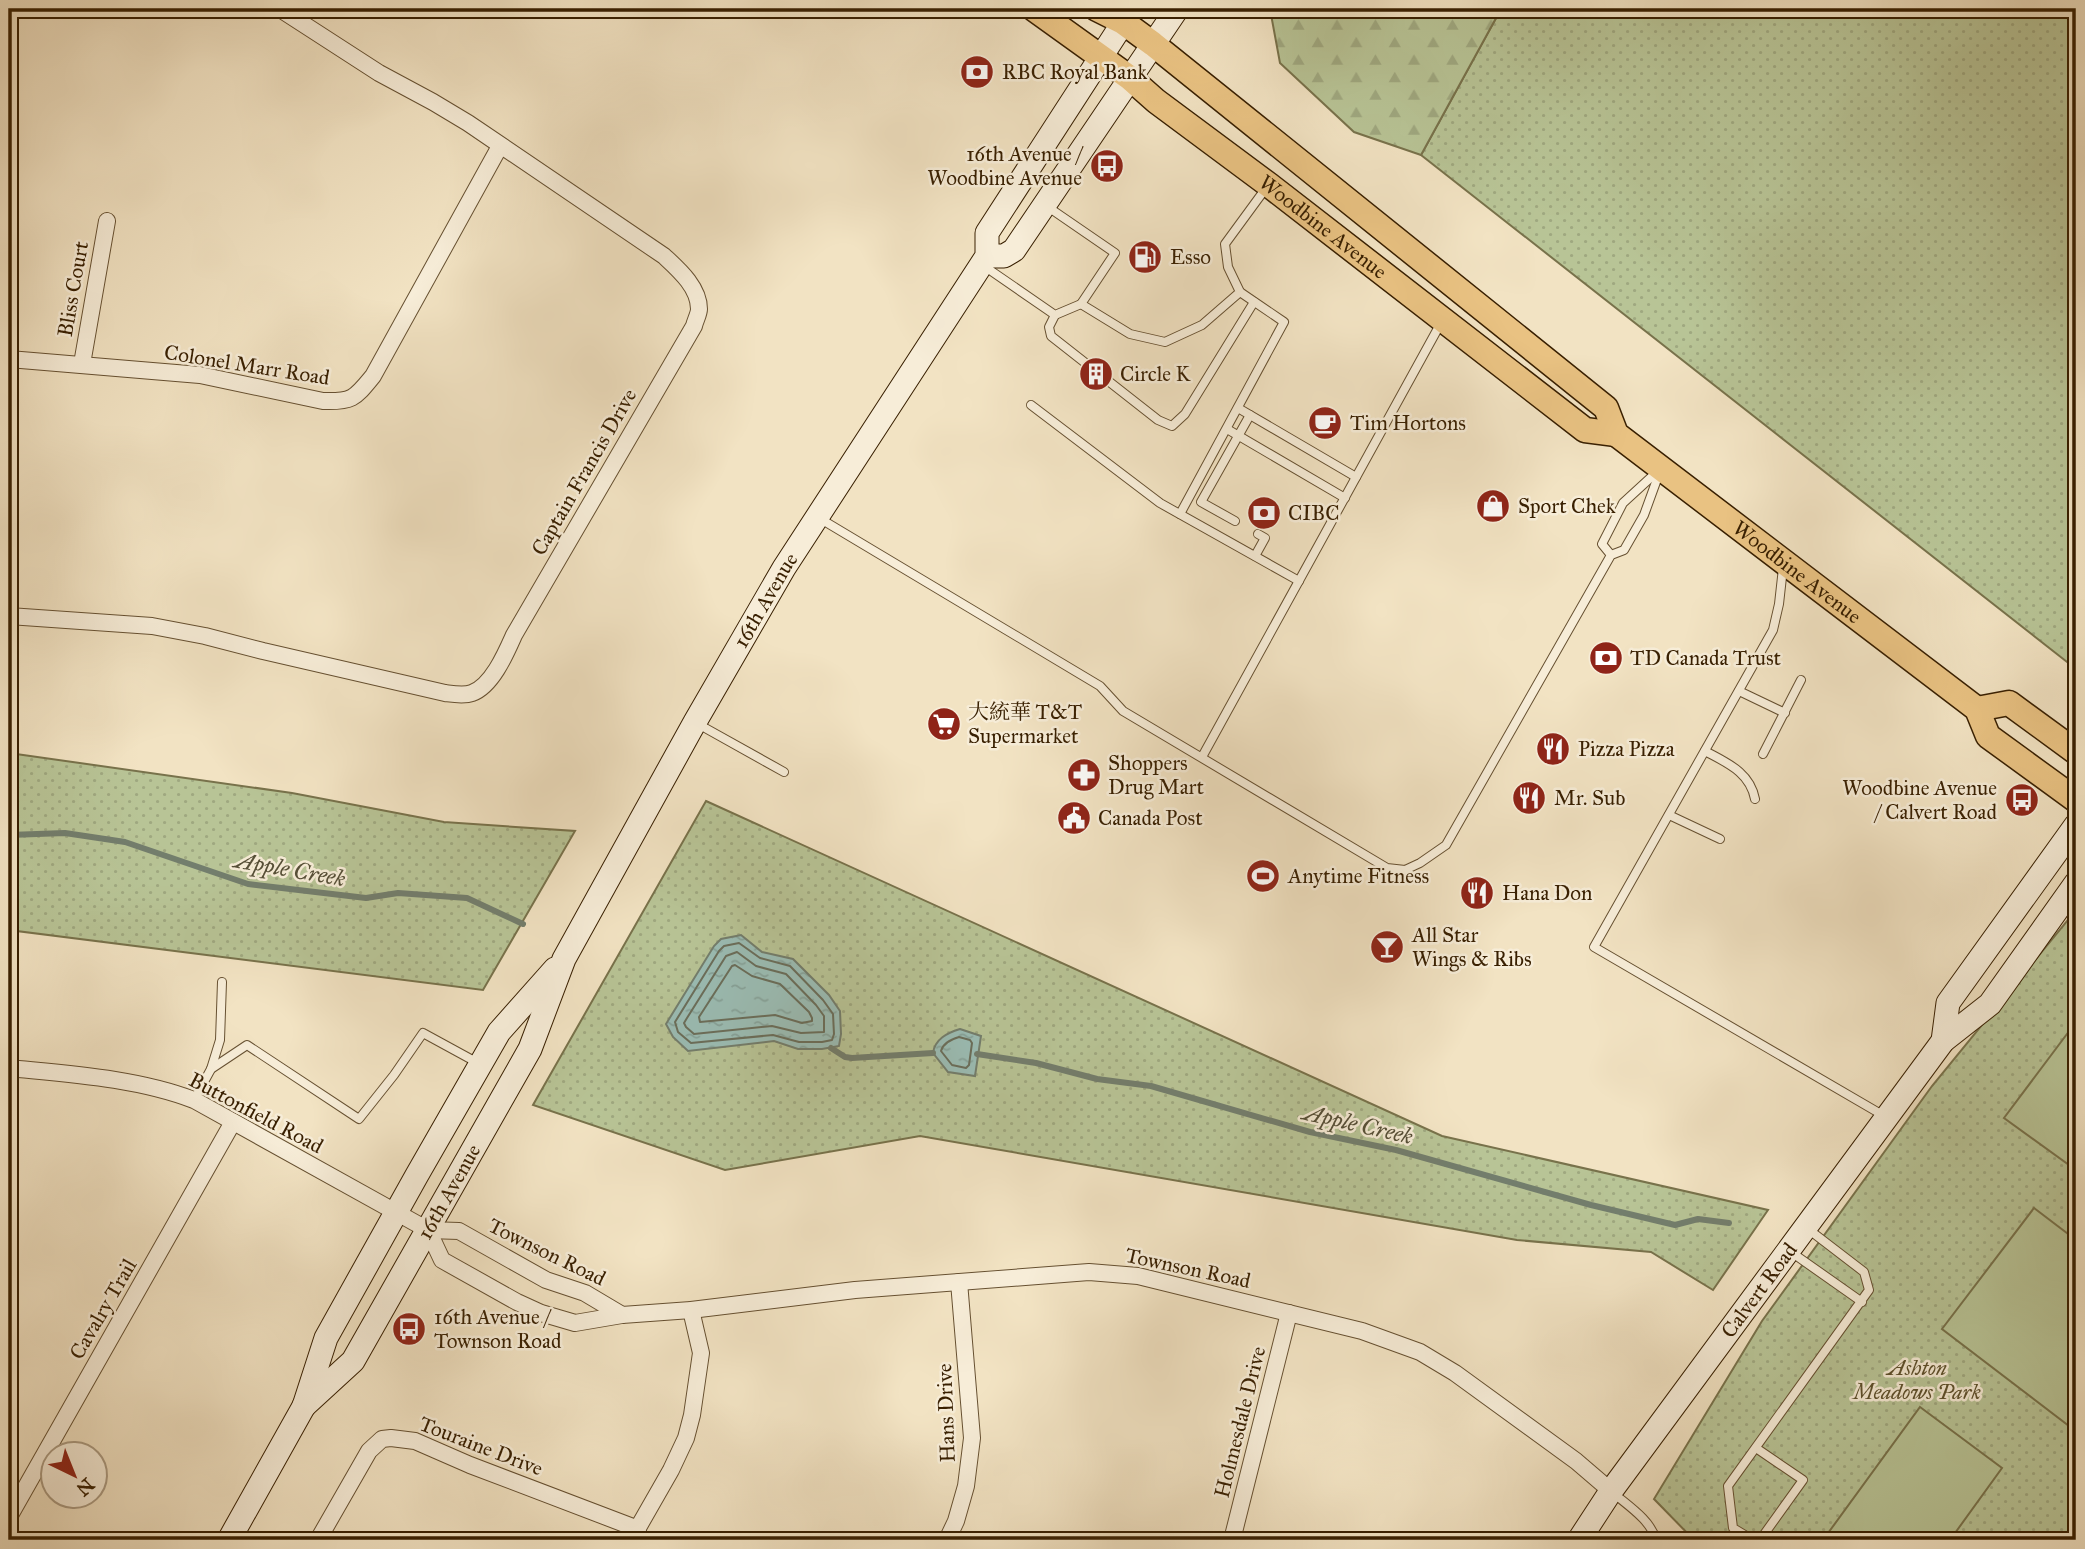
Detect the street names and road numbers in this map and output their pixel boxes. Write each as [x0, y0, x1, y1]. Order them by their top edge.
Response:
street label: Woodbine Avenue [1254, 169, 1392, 285]
street label: Bliss Court [52, 239, 94, 339]
street label: Colonel Marr Road [162, 339, 332, 391]
street label: Captain Francis Drive [526, 384, 642, 560]
street label: Woodbine Avenue [1728, 515, 1867, 629]
street label: 16th Avenue [728, 547, 804, 652]
street label: Buttonfield Road [184, 1067, 328, 1160]
street label: 16th Avenue [412, 1139, 486, 1244]
street label: Townson Road [484, 1212, 610, 1292]
street label: Calvert Road [1715, 1237, 1803, 1343]
street label: Townson Road [1123, 1242, 1253, 1294]
street label: Cavalry Trail [64, 1254, 142, 1364]
street label: Holmesdale Drive [1209, 1343, 1271, 1500]
street label: Hans Drive [931, 1363, 961, 1463]
street label: Touraine Drive [416, 1411, 547, 1482]

